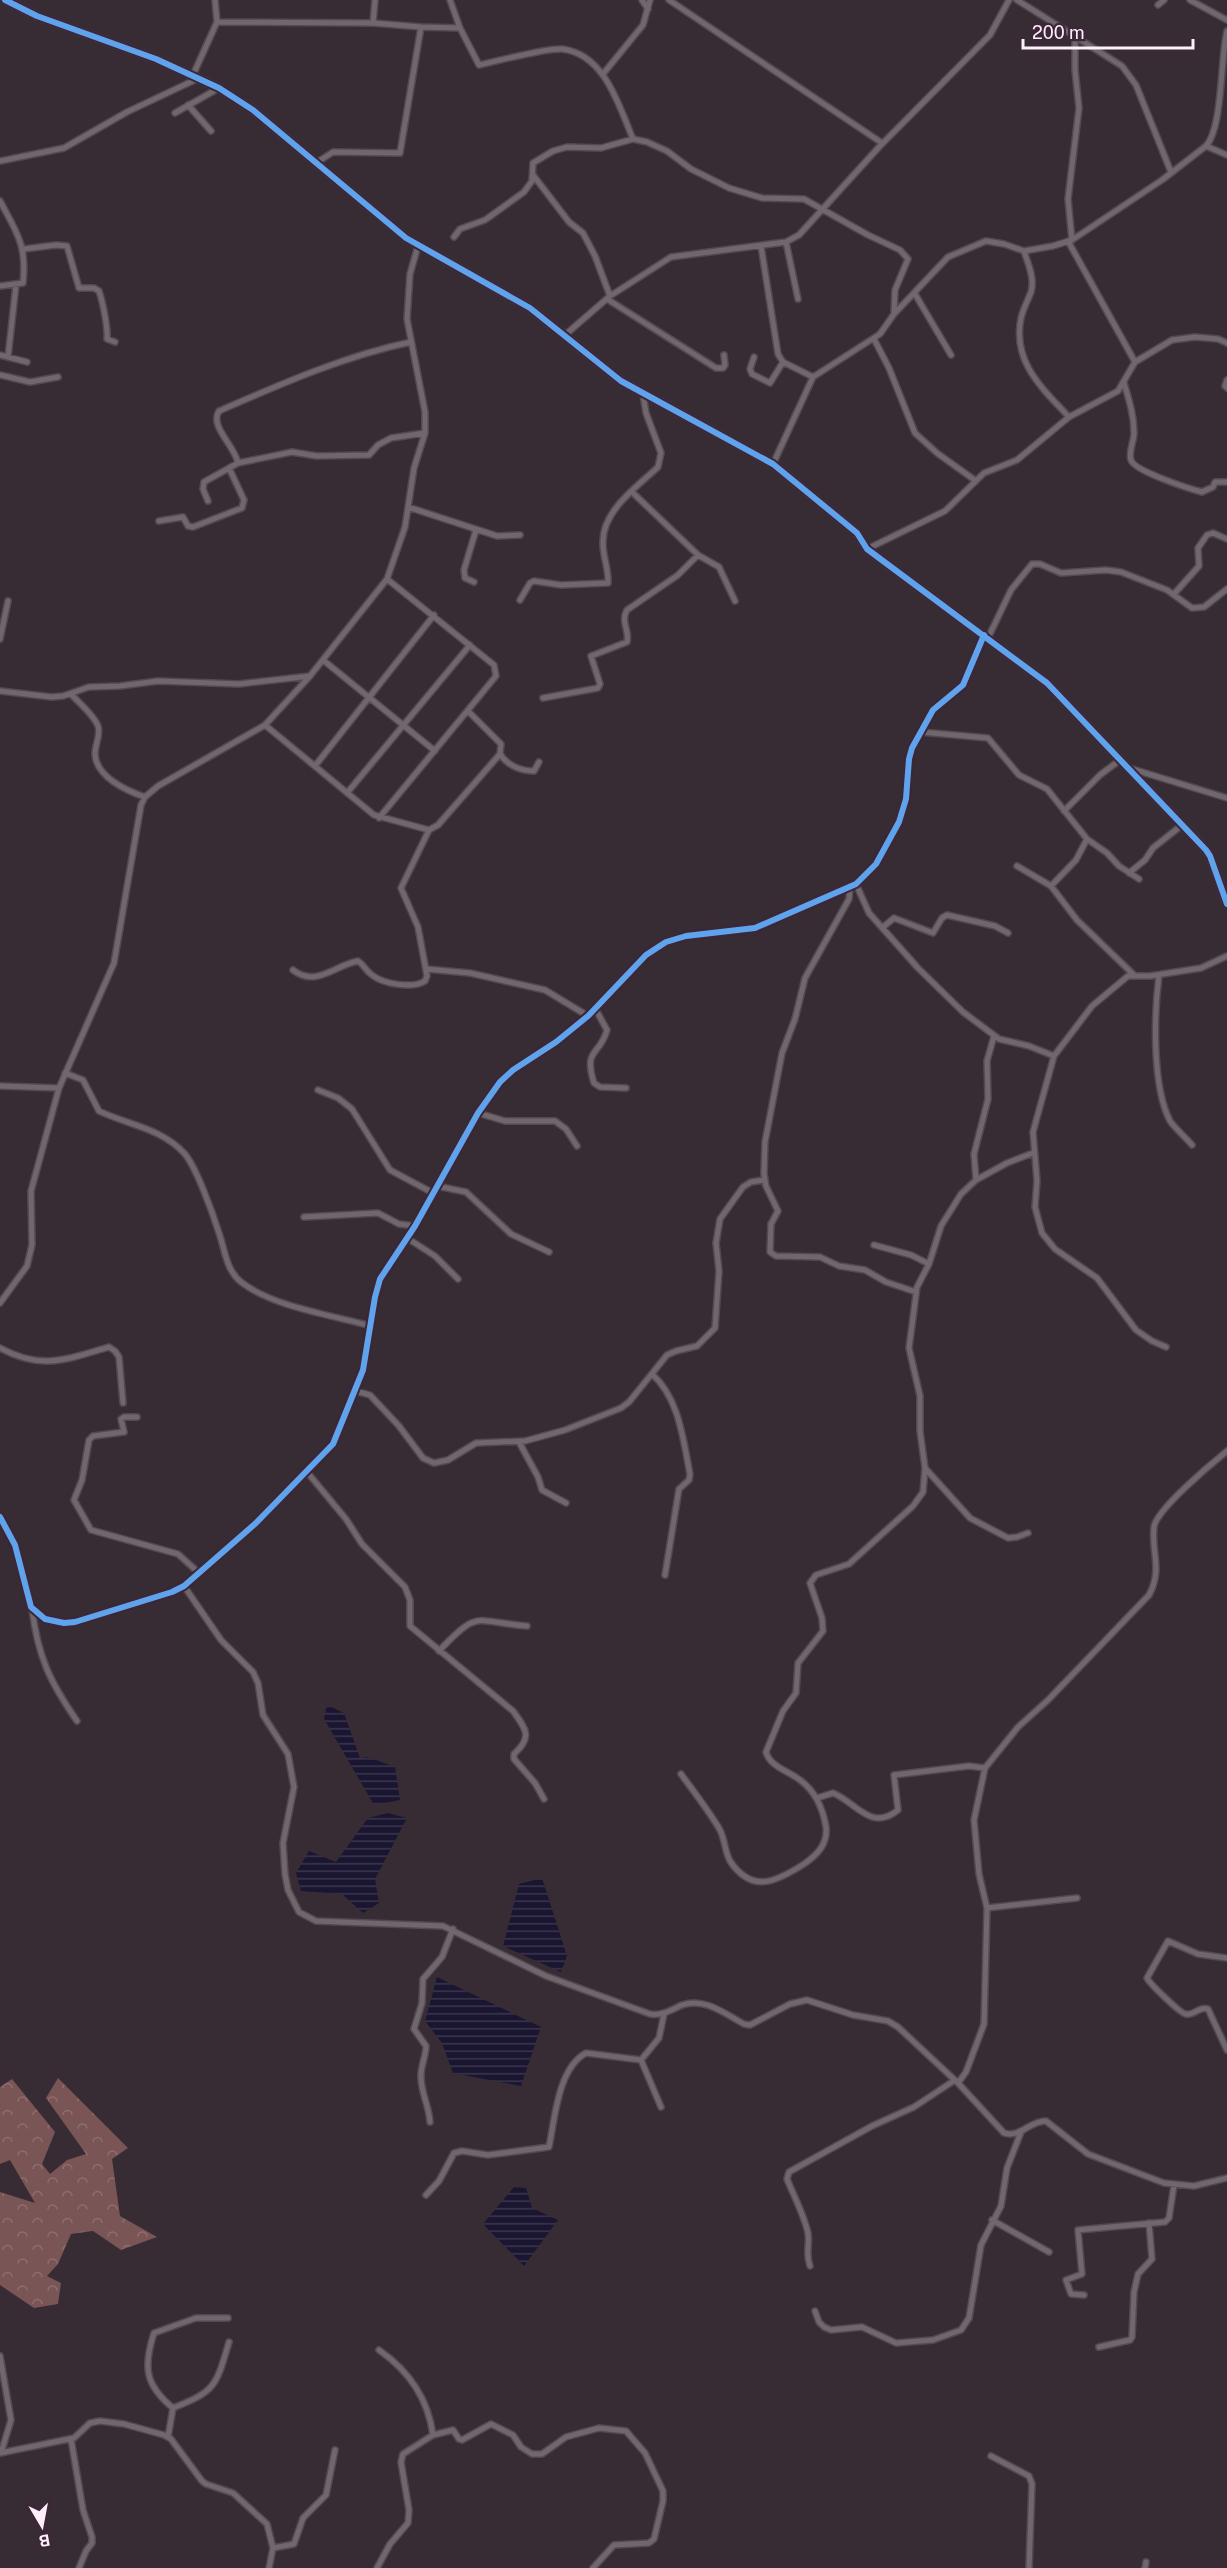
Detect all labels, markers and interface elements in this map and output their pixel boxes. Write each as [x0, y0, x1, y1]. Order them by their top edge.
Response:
scale bar [1023, 12, 1192, 50]
text: 200 m [1032, 22, 1085, 43]
north arrow [12, 2496, 72, 2556]
text: B [37, 2530, 52, 2551]

